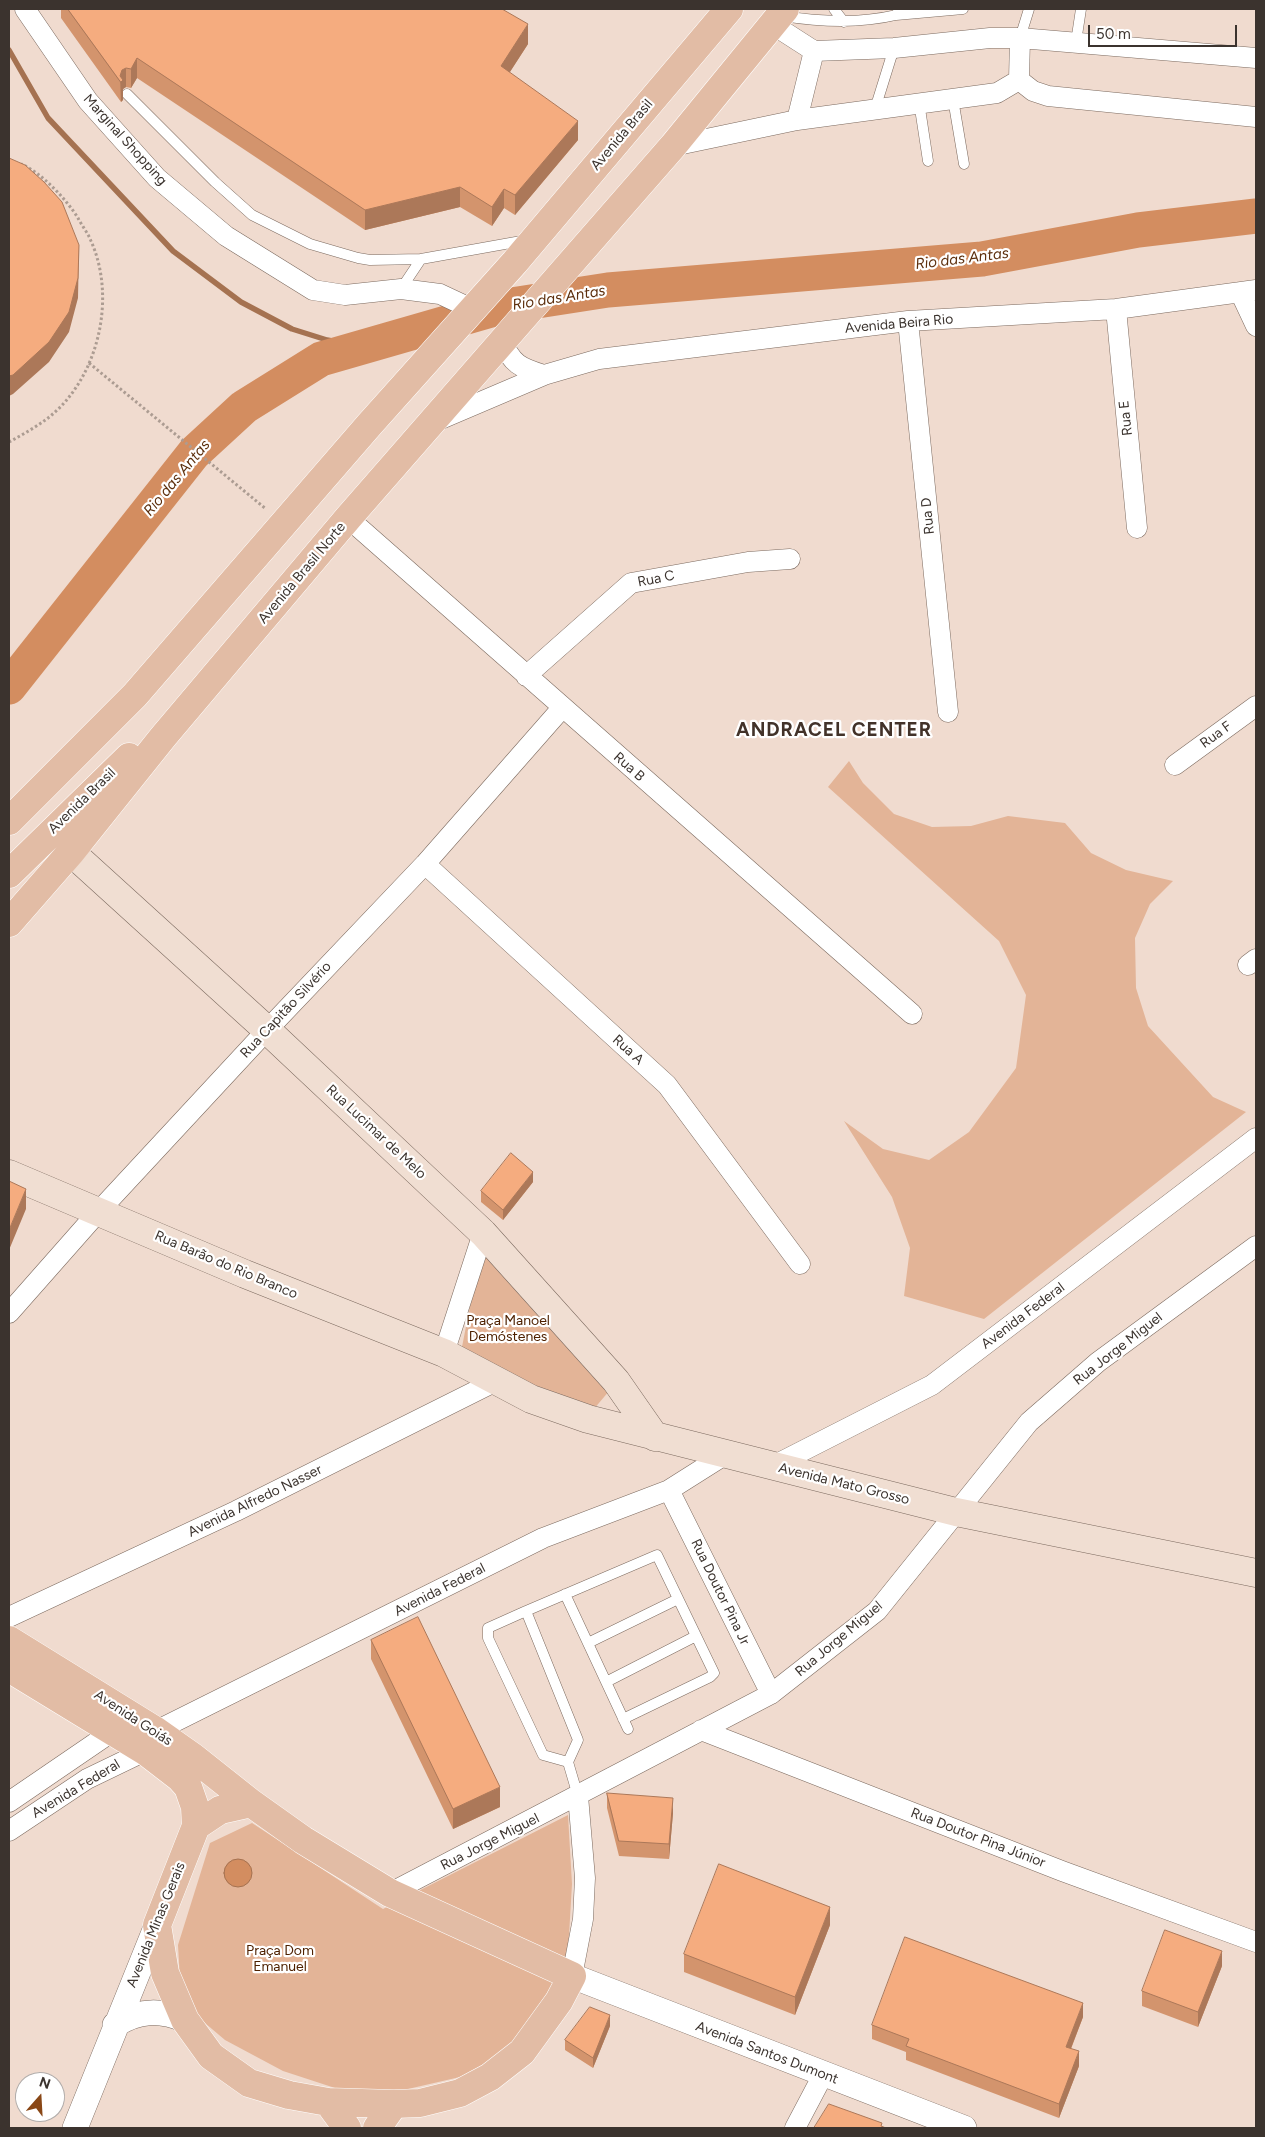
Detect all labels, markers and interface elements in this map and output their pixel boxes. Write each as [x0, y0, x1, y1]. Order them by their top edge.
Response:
scale bar [1090, 15, 1239, 47]
text: 50 m [1096, 25, 1131, 43]
street label: Marginal Shopping [80, 91, 170, 189]
street label: Avenida Brasil [588, 96, 656, 174]
water label: Rio das Antas [914, 244, 1010, 274]
water label: Rio das Antas [511, 282, 607, 314]
street label: Avenida Beira Rio [844, 311, 954, 337]
street label: Rua E [1116, 399, 1136, 437]
water label: Rio das Antas [140, 436, 214, 520]
street label: Rua D [918, 497, 938, 535]
street label: Avenida Brasil Norte [255, 519, 349, 627]
street label: Rua C [636, 567, 676, 591]
street label: Rua F [1197, 718, 1235, 752]
district label: ANDRACEL CENTER [734, 719, 934, 741]
street label: Rua B [610, 749, 648, 785]
street label: Avenida Brasil [45, 765, 119, 837]
street label: Rua Capitão Silvério [237, 958, 335, 1062]
street label: Rua A [609, 1031, 647, 1069]
street label: Rua Lucimar de Melo [323, 1081, 429, 1183]
street label: Rua Barão do Rio Branco [152, 1227, 300, 1303]
street label: Avenida Federal [978, 1279, 1068, 1353]
street label: Rua Jorge Miguel [1070, 1309, 1166, 1389]
park label: Praça Manoel Demóstenes [466, 1313, 550, 1345]
street label: Avenida Mato Grosso [777, 1460, 911, 1508]
street label: Avenida Alfredo Nasser [185, 1461, 325, 1541]
street label: Rua Doutor Pina Jr [687, 1536, 753, 1648]
street label: Avenida Federal [392, 1560, 488, 1620]
street label: Rua Jorge Miguel [792, 1598, 886, 1680]
street label: Avenida Goiás [91, 1687, 175, 1749]
street label: Avenida Federal [29, 1756, 123, 1822]
street label: Rua Doutor Pina Júnior [908, 1805, 1048, 1871]
street label: Rua Jorge Miguel [438, 1810, 542, 1874]
street label: Avenida Minas Gerais [123, 1860, 189, 1990]
park label: Praça Dom Emanuel [246, 1943, 314, 1975]
street label: Avenida Santos Dumont [693, 2018, 841, 2088]
north arrow [15, 2072, 65, 2122]
text: N [37, 2073, 53, 2093]

